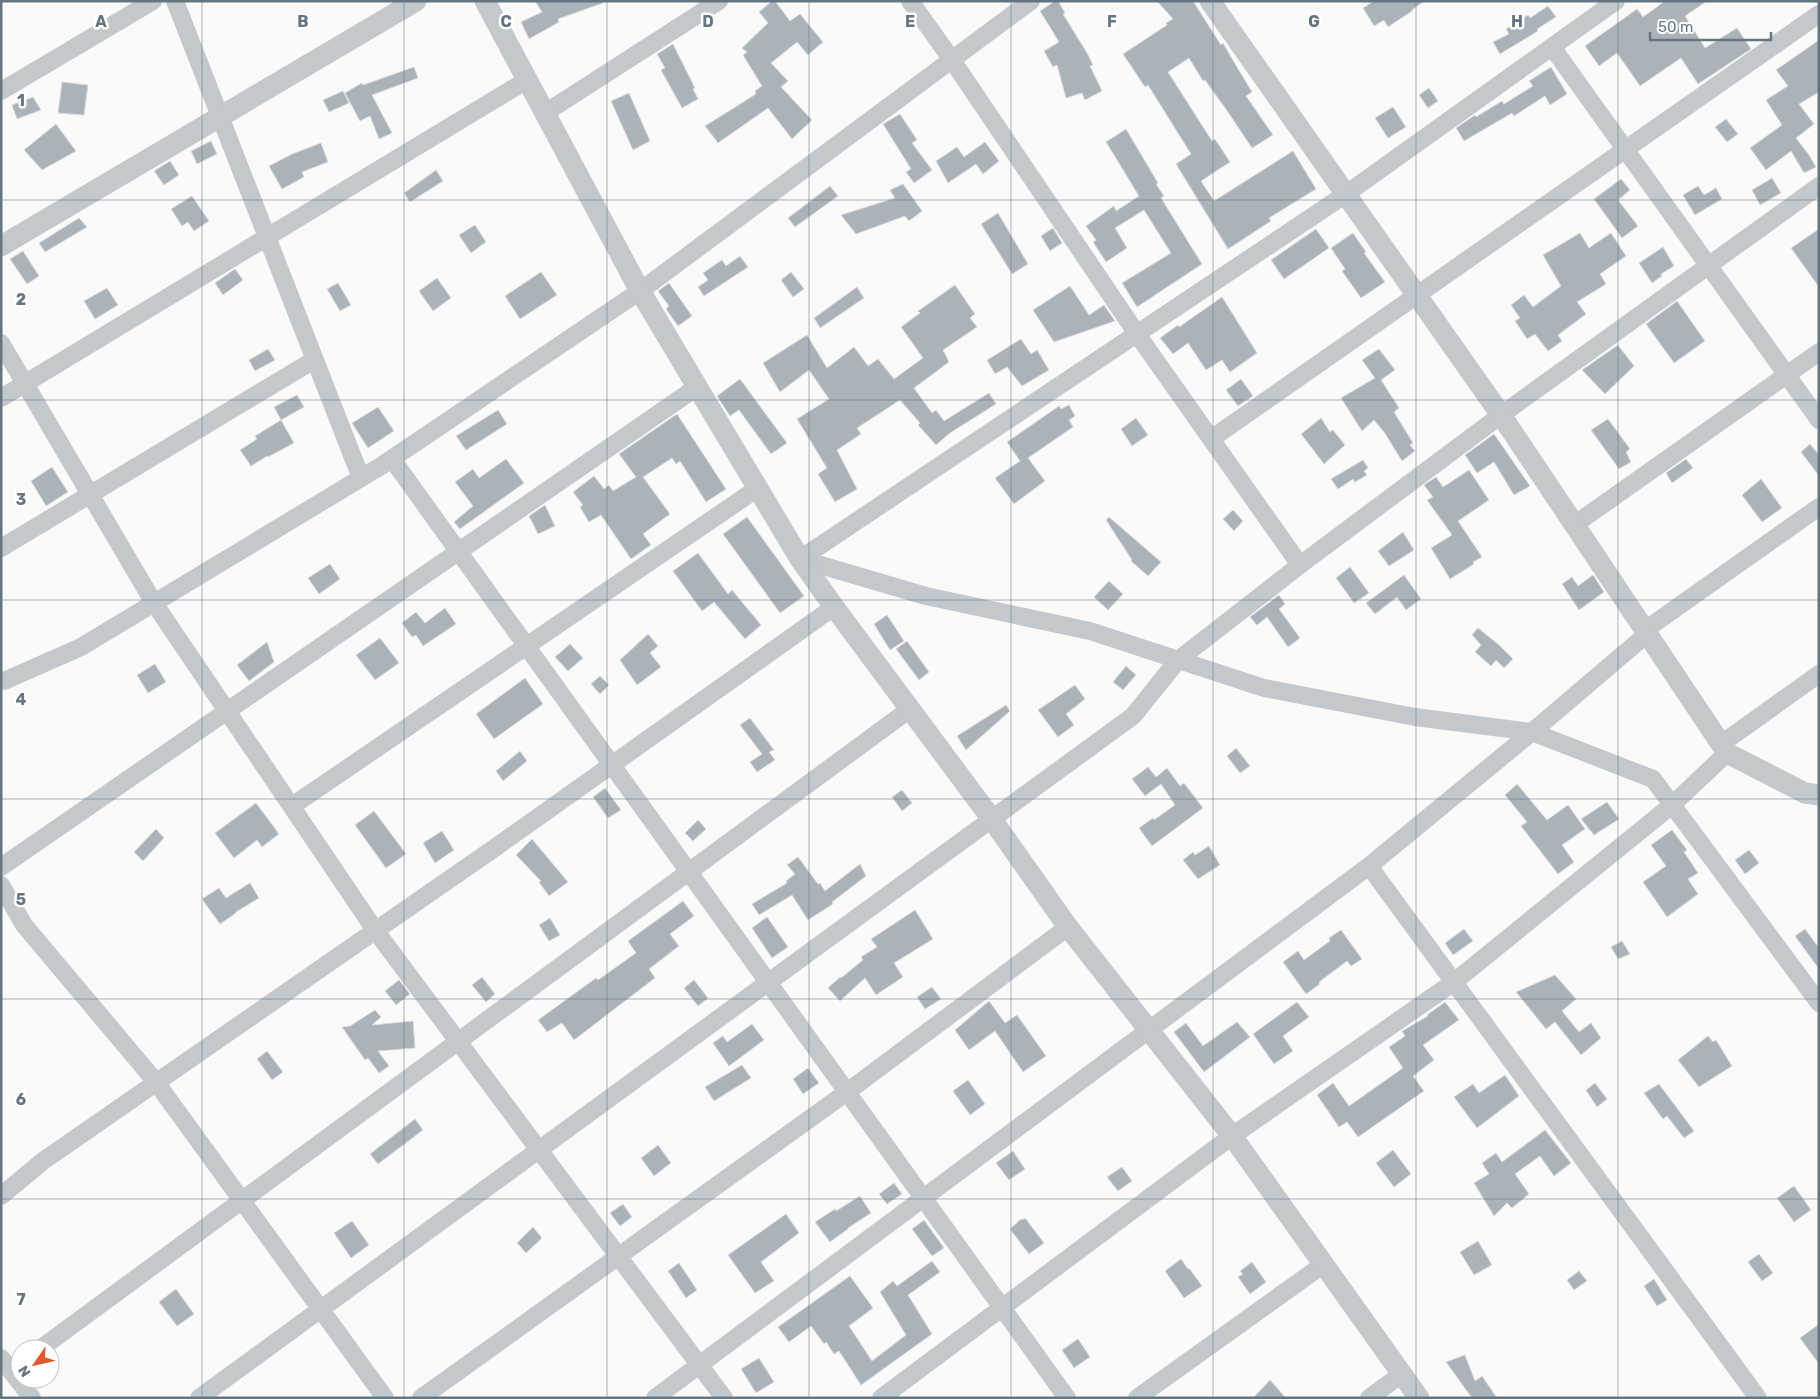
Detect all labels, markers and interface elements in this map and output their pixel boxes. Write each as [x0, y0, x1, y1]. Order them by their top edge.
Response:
scale bar [1650, 10, 1771, 42]
text: A [95, 12, 107, 31]
text: B [297, 12, 309, 31]
text: C [500, 12, 512, 31]
text: D [702, 12, 714, 31]
text: E [905, 12, 915, 31]
text: F [1107, 12, 1117, 31]
text: G [1308, 12, 1320, 31]
text: H [1511, 12, 1523, 31]
text: 50 m [1658, 18, 1693, 36]
text: 1 [17, 91, 25, 110]
text: 2 [16, 290, 26, 309]
text: 3 [16, 490, 26, 509]
text: 4 [16, 690, 27, 709]
text: 5 [16, 890, 26, 909]
text: 6 [16, 1090, 26, 1109]
text: 7 [16, 1290, 26, 1309]
north arrow [10, 1339, 60, 1389]
text: N [15, 1362, 35, 1380]

